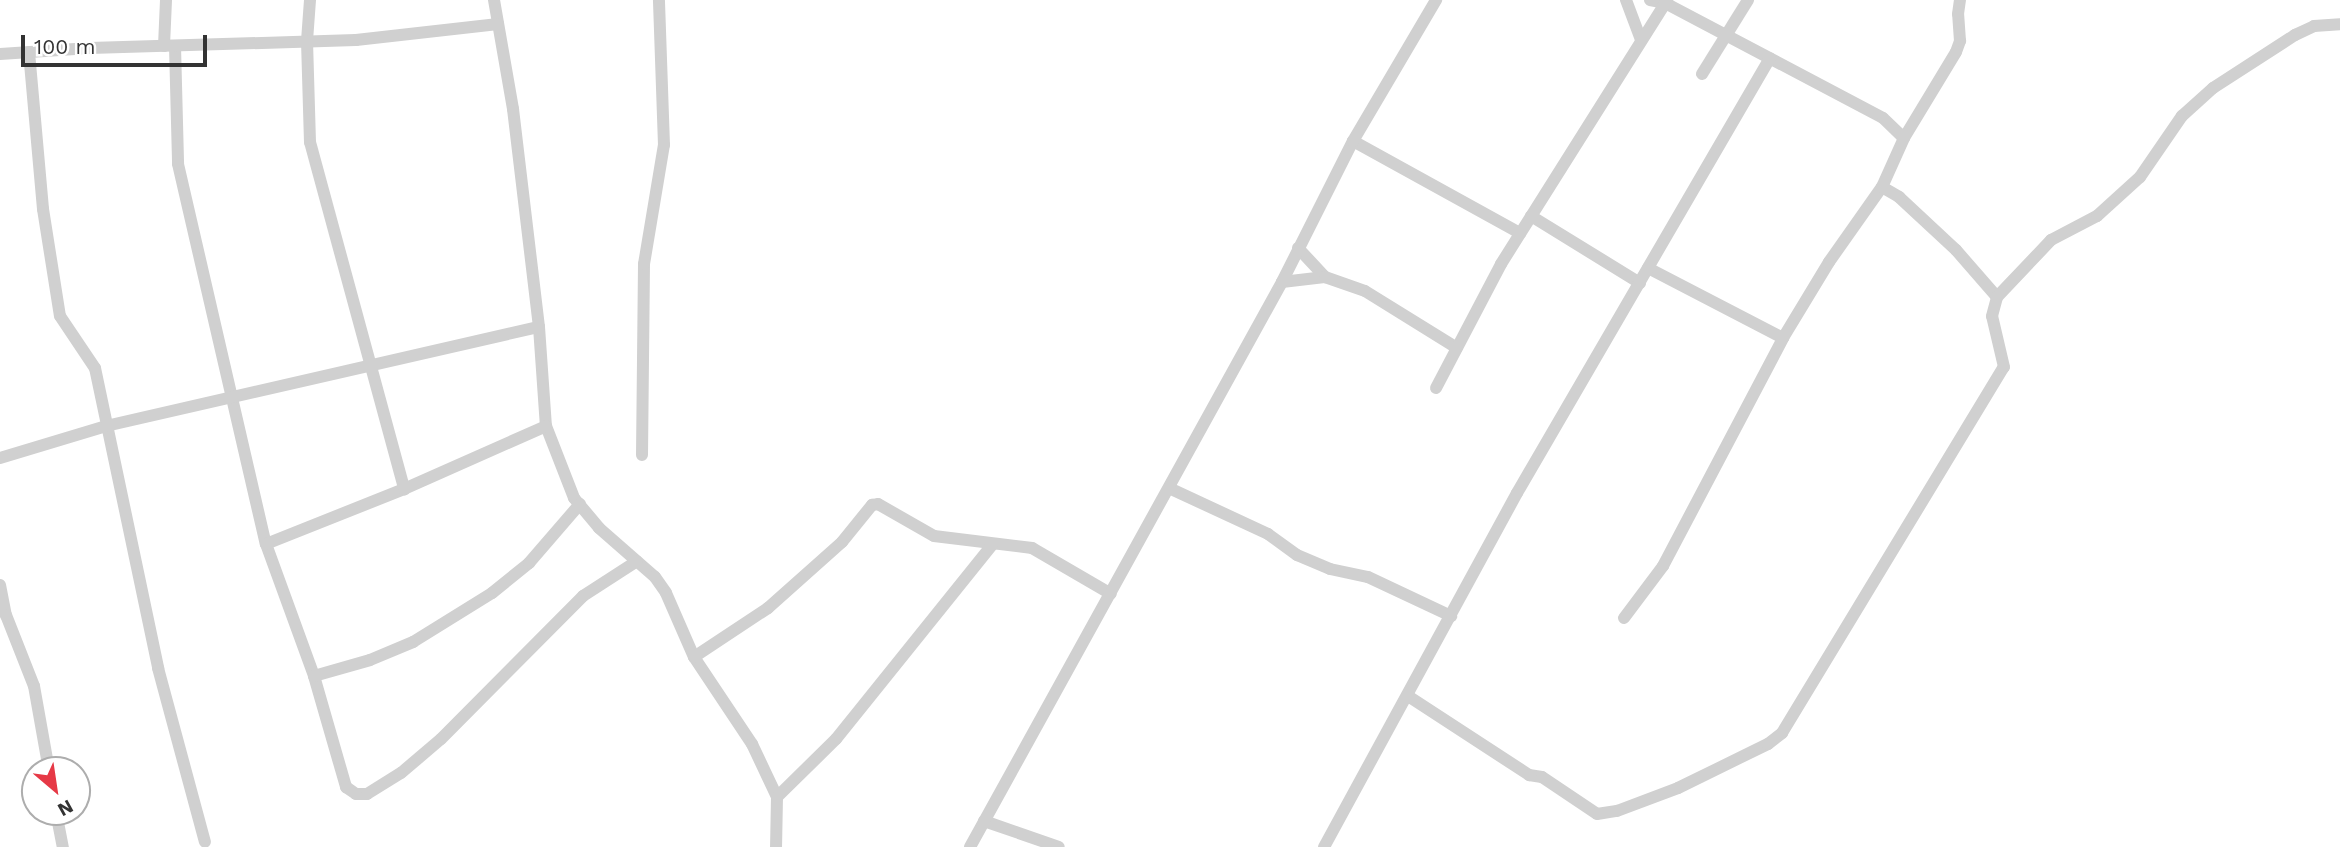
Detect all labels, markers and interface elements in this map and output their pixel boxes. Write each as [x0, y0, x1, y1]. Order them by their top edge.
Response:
scale bar [24, 21, 210, 65]
text: 100 m [34, 34, 96, 59]
north arrow [21, 756, 91, 826]
text: N [54, 795, 77, 822]

